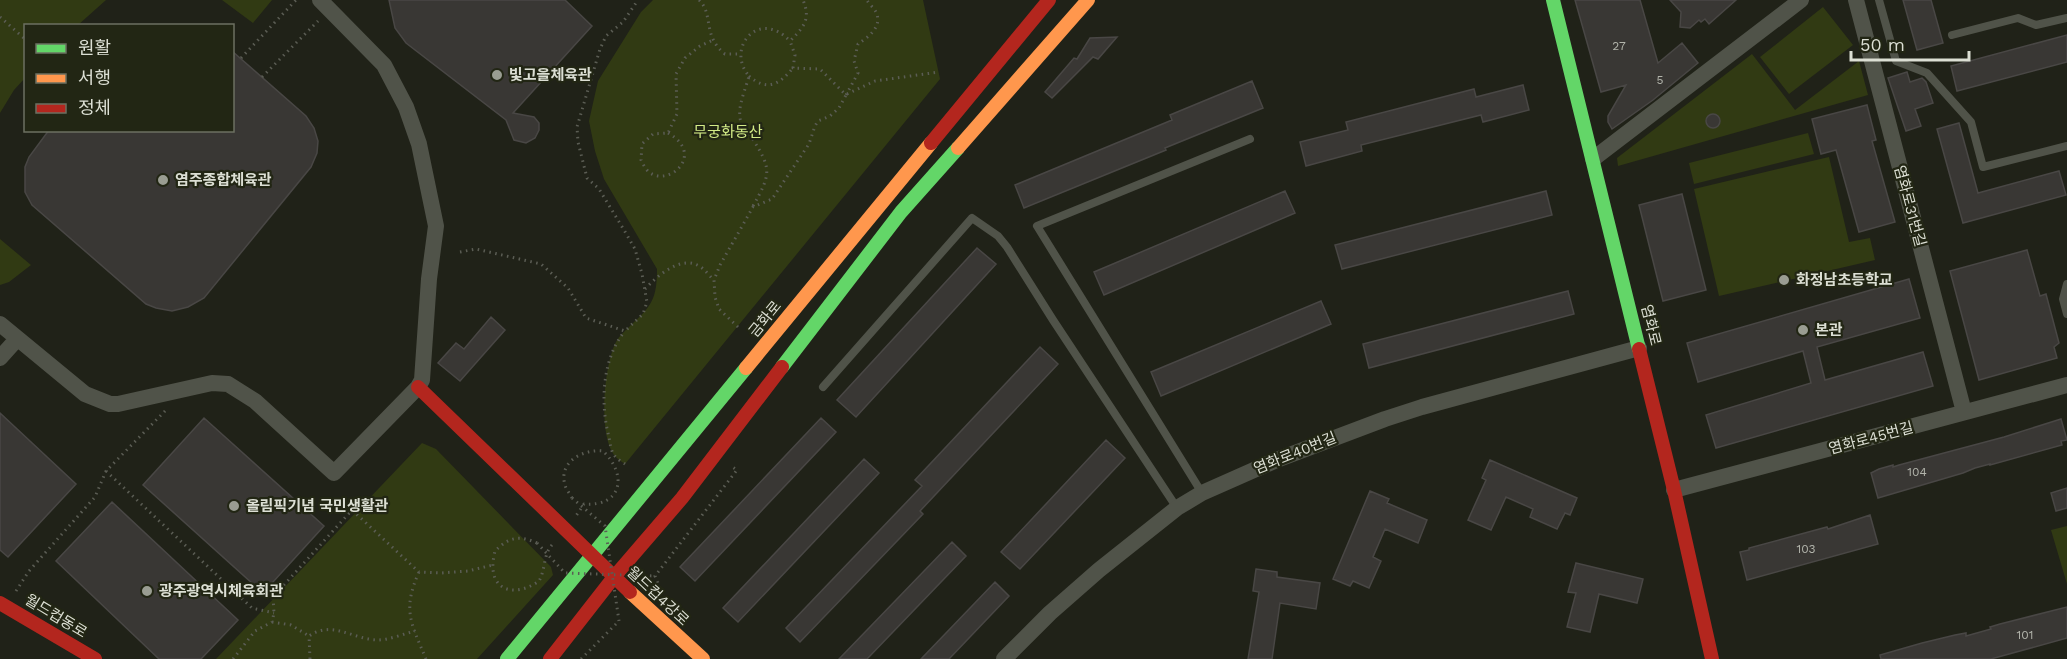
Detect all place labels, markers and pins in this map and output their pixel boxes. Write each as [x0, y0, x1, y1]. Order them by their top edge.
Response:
place label: 빛고을체육관 [509, 66, 592, 84]
marker: 빛고을체육관 [490, 68, 504, 82]
place label: 염주종합체육관 [175, 171, 272, 189]
marker: 염주종합체육관 [156, 173, 170, 187]
place label: 화정남초등학교 [1796, 271, 1893, 289]
marker: 화정남초등학교 [1777, 273, 1791, 287]
place label: 본관 [1815, 321, 1843, 339]
marker: 본관 [1796, 323, 1810, 337]
place label: 올림픽기념 국민생활관 [246, 497, 388, 515]
marker: 올림픽기념 국민생활관 [227, 499, 241, 513]
place label: 광주광역시체육회관 [159, 582, 283, 600]
marker: 광주광역시체육회관 [140, 584, 154, 598]

